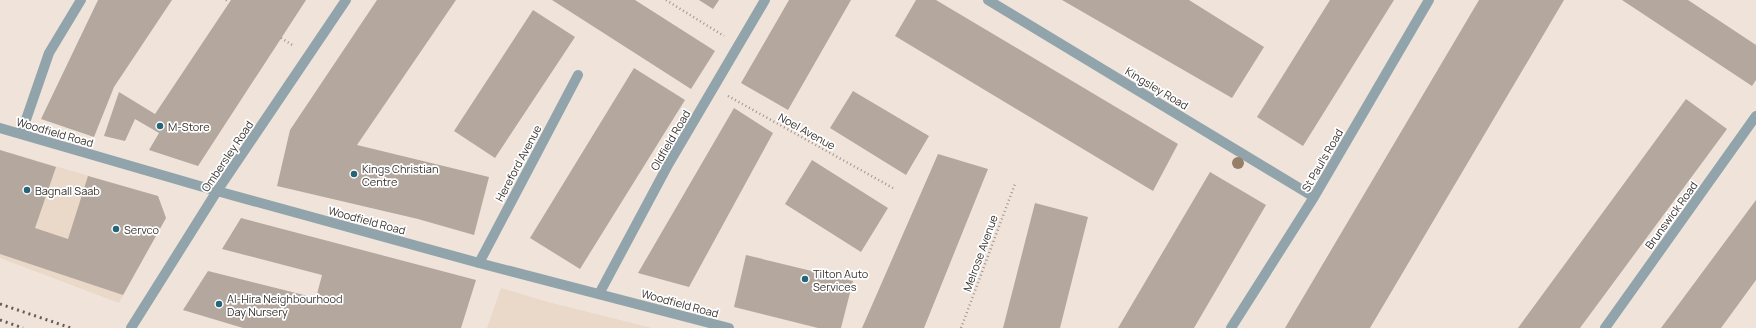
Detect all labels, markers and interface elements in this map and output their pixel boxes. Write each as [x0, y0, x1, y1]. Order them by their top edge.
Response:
street label: Kingsley Road [1123, 63, 1191, 113]
street label: Oldfield Road [647, 107, 693, 173]
street label: Noel Avenue [776, 109, 839, 153]
street label: Woodfield Road [15, 114, 95, 150]
street label: Ombersley Road [198, 118, 256, 194]
place label: M-Store [168, 119, 210, 134]
marker: M-Store [155, 121, 165, 131]
street label: Hereford Avenue [492, 122, 545, 204]
street label: St Paul's Road [1298, 126, 1346, 194]
place label: Kings Christian Centre [362, 161, 438, 189]
marker: Kings Christian Centre [349, 169, 359, 179]
street label: Brunswick Road [1641, 178, 1701, 252]
place label: Bagnall Saab [35, 183, 100, 198]
marker: Bagnall Saab [22, 185, 32, 195]
street label: Woodfield Road [327, 202, 407, 238]
street label: Melrose Avenue [959, 212, 1001, 293]
place label: Servco [124, 222, 159, 237]
marker: Servco [111, 224, 121, 234]
place label: Tilton Auto Services [813, 266, 869, 294]
marker: Tilton Auto Services [800, 274, 810, 284]
street label: Woodfield Road [640, 285, 720, 321]
place label: Al-Hira Neighbourhood Day Nursery [227, 291, 342, 319]
marker: Al-Hira Neighbourhood Day Nursery [214, 299, 224, 309]

